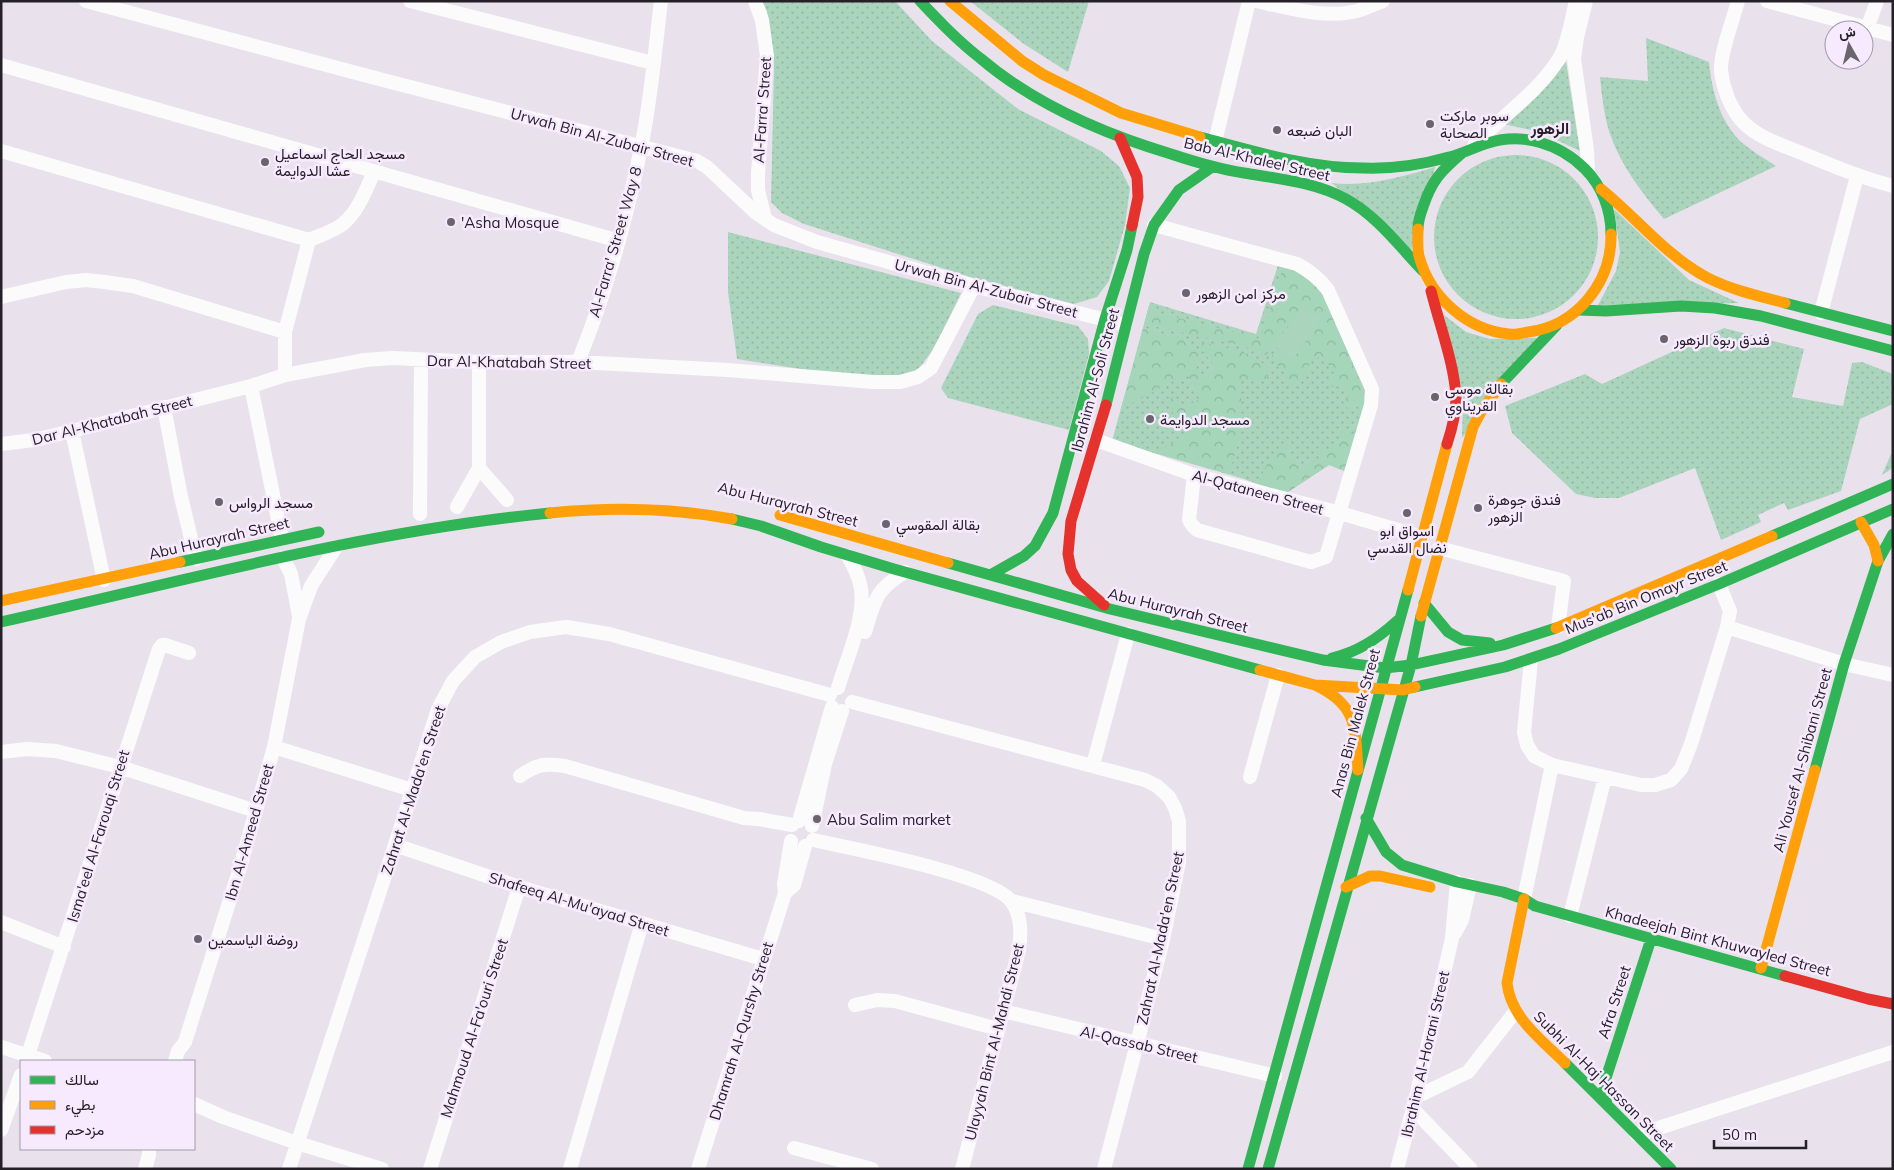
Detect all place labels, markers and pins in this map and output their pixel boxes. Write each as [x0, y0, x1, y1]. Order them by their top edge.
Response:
place label: سوبر ماركت الصحابة [1440, 106, 1509, 142]
marker: سوبر ماركت الصحابة [1424, 118, 1436, 130]
place label: البان ضبعه [1287, 121, 1352, 140]
marker: البان ضبعه [1271, 124, 1283, 136]
place label: مسجد الحاج اسماعيل عشا الدوايمة [275, 144, 405, 180]
marker: مسجد الحاج اسماعيل عشا الدوايمة [259, 156, 271, 168]
place label: 'Asha Mosque [461, 213, 559, 232]
marker: 'Asha Mosque [445, 216, 457, 228]
place label: مركز امن الزهور [1195, 284, 1286, 304]
marker: مركز امن الزهور [1180, 287, 1192, 299]
place label: فندق ربوة الزهور [1673, 330, 1770, 349]
marker: فندق ربوة الزهور [1658, 333, 1670, 345]
place label: بقالة موسى القريناوي [1445, 379, 1513, 419]
marker: بقالة موسى القريناوي [1429, 391, 1441, 403]
place label: مسجد الدوايمة [1160, 410, 1250, 429]
marker: مسجد الدوايمة [1144, 413, 1156, 425]
place label: فندق جوهرة الزهور [1487, 490, 1561, 526]
place label: مسجد الرواس [229, 493, 313, 513]
marker: مسجد الرواس [213, 496, 225, 508]
marker: فندق جوهرة الزهور [1472, 502, 1484, 514]
marker: اسواق ابو نضال القدسي [1401, 507, 1413, 519]
place label: بقالة المقوسي [896, 515, 980, 538]
marker: بقالة المقوسي [880, 518, 892, 530]
place label: اسواق ابو نضال القدسي [1367, 521, 1447, 561]
place label: Abu Salim market [827, 810, 951, 829]
marker: Abu Salim market [811, 813, 823, 825]
place label: روضة الياسمين [208, 930, 298, 950]
marker: روضة الياسمين [192, 933, 204, 945]

